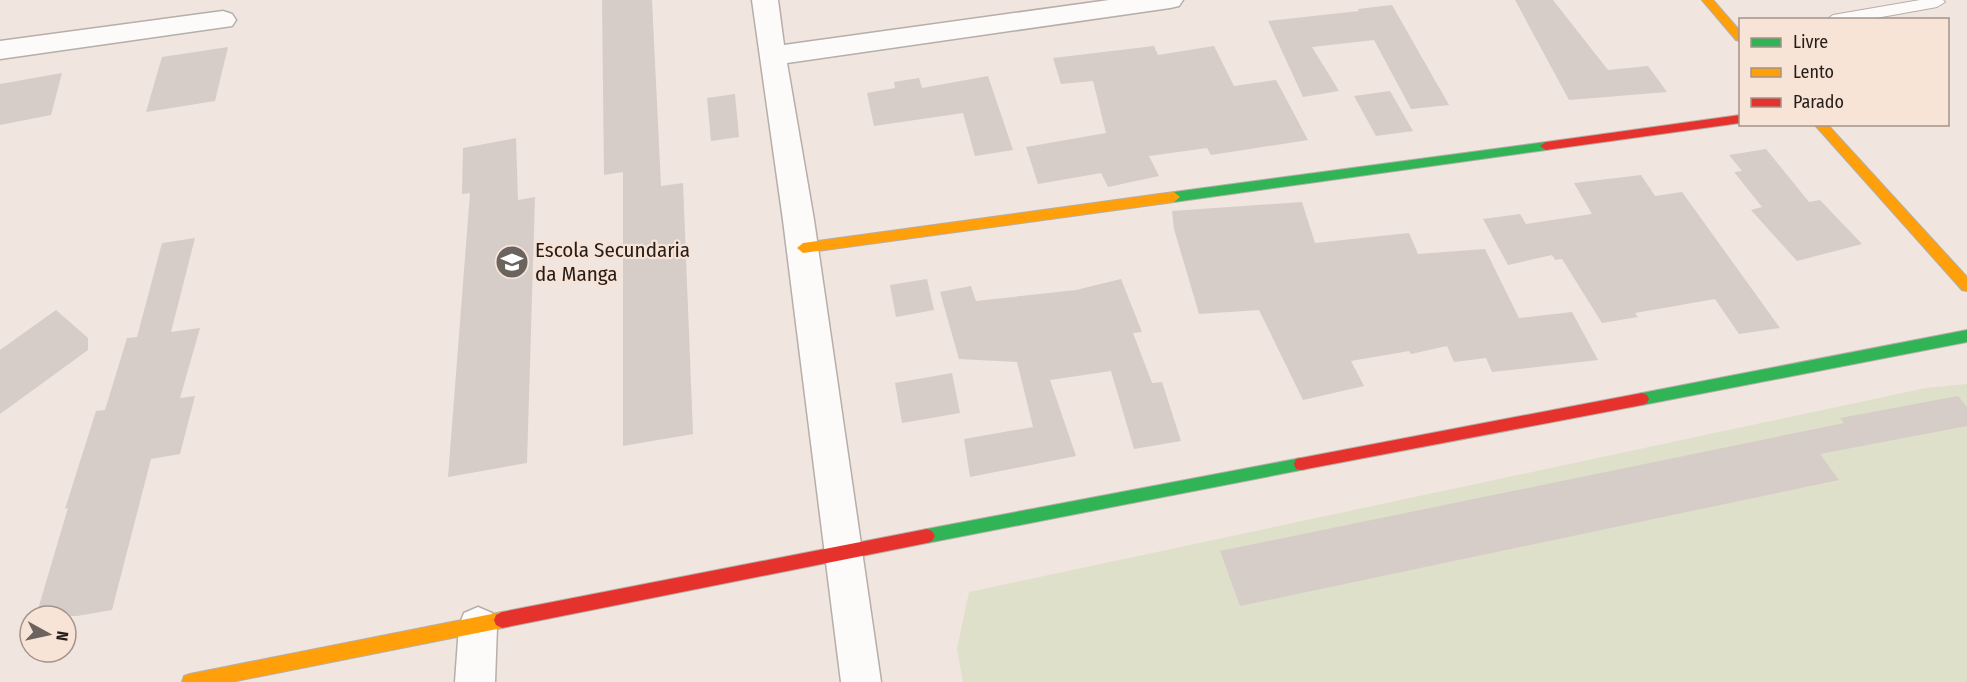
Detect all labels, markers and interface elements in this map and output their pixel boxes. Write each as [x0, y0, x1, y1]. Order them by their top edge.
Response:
legend [1739, 18, 1949, 126]
text: Livre [1793, 31, 1828, 53]
text: Lento [1793, 61, 1834, 83]
text: Parado [1793, 91, 1844, 113]
place label: Escola Secundaria da Manga [535, 237, 690, 287]
school or university icon: Escola Secundaria da Manga [494, 244, 530, 280]
north arrow [18, 604, 78, 664]
text: N [52, 630, 72, 642]

